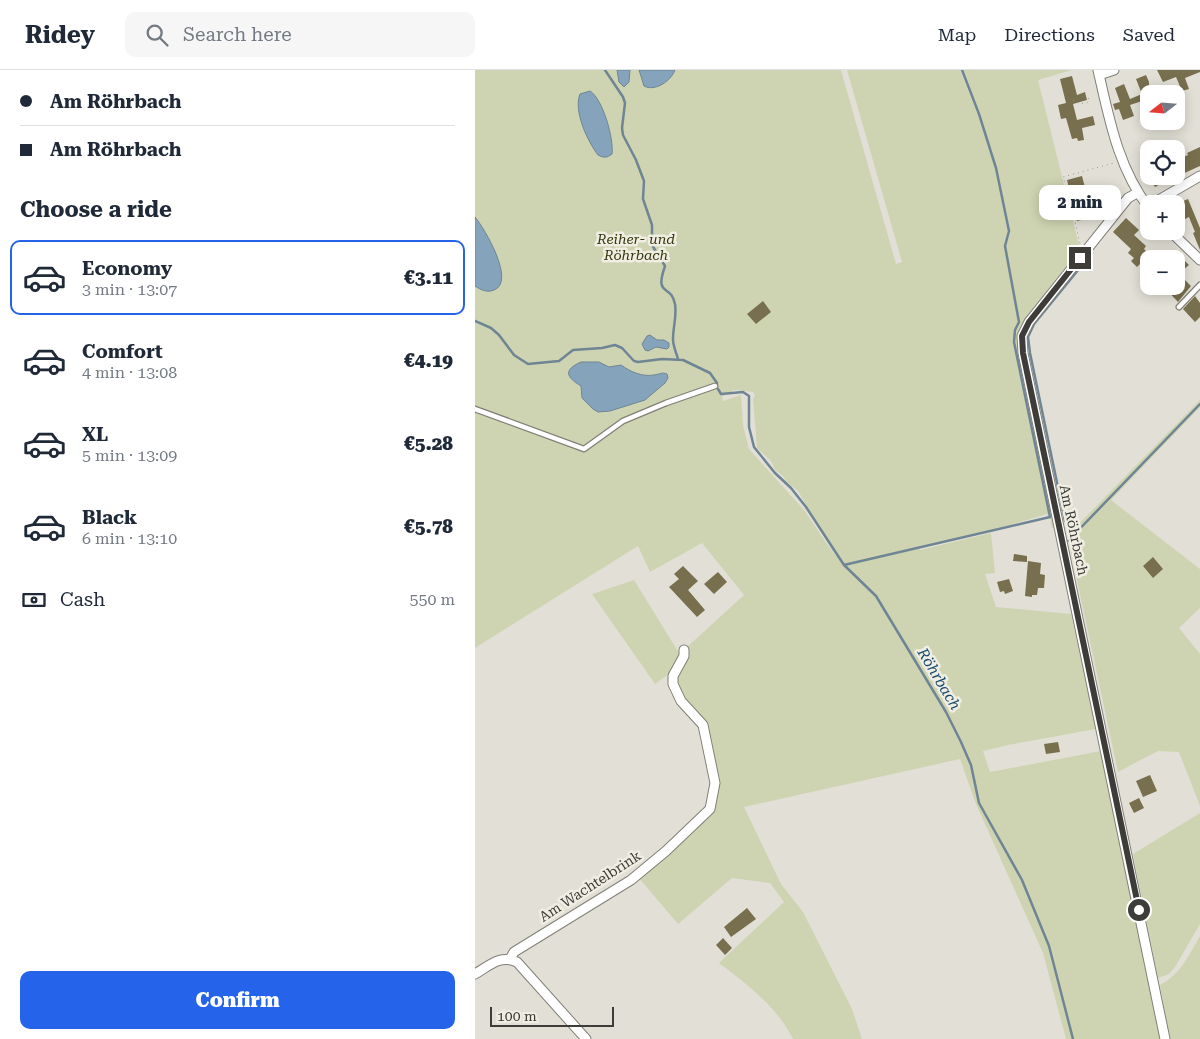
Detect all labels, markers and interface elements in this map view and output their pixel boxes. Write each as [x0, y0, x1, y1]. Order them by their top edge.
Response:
search box [125, 12, 475, 57]
text: Ridey [25, 21, 95, 49]
icon: search [143, 21, 171, 49]
text: Search here [183, 23, 292, 46]
text: Map [938, 24, 976, 45]
text: Directions [1004, 24, 1095, 45]
text: Saved [1123, 24, 1175, 45]
north arrow [1140, 85, 1185, 130]
map controls [1140, 85, 1185, 295]
text: Am Röhrbach [50, 90, 182, 113]
text: Am Röhrbach [50, 138, 182, 161]
button: locate [1140, 140, 1185, 185]
callout: 2 min [1039, 186, 1121, 220]
text: 2 min [1058, 193, 1102, 212]
button: + [1140, 195, 1185, 240]
text: Choose a ride [20, 197, 172, 222]
park label: Reiher- und Röhrbach [596, 231, 675, 263]
route end [1069, 247, 1091, 269]
button: − [1140, 250, 1185, 295]
icon: car [22, 255, 67, 300]
text: Economy [82, 257, 172, 280]
text: €3.11 [404, 266, 453, 289]
text: 3 min · 13:07 [82, 280, 177, 299]
icon: car [22, 338, 67, 383]
text: Comfort [82, 340, 163, 363]
text: €4.19 [404, 349, 453, 372]
text: 4 min · 13:08 [82, 363, 177, 382]
icon: car [22, 421, 67, 466]
text: XL [82, 423, 108, 446]
text: €5.28 [404, 432, 453, 455]
text: 5 min · 13:09 [82, 446, 177, 465]
street label: Am Röhrbach [1057, 483, 1091, 577]
icon: car [22, 504, 67, 549]
text: Black [82, 506, 137, 529]
text: €5.78 [404, 515, 453, 538]
text: 6 min · 13:10 [82, 529, 177, 548]
icon: cash [20, 586, 48, 614]
text: Cash [60, 588, 105, 611]
text: 550 m [409, 590, 455, 609]
water label: Röhrbach [913, 644, 964, 713]
street label: Am Wachtelbrink [536, 847, 644, 925]
route start [1128, 899, 1150, 921]
button: Confirm [20, 971, 455, 1029]
scale bar [490, 1004, 614, 1027]
text: 100 m [497, 1008, 537, 1024]

